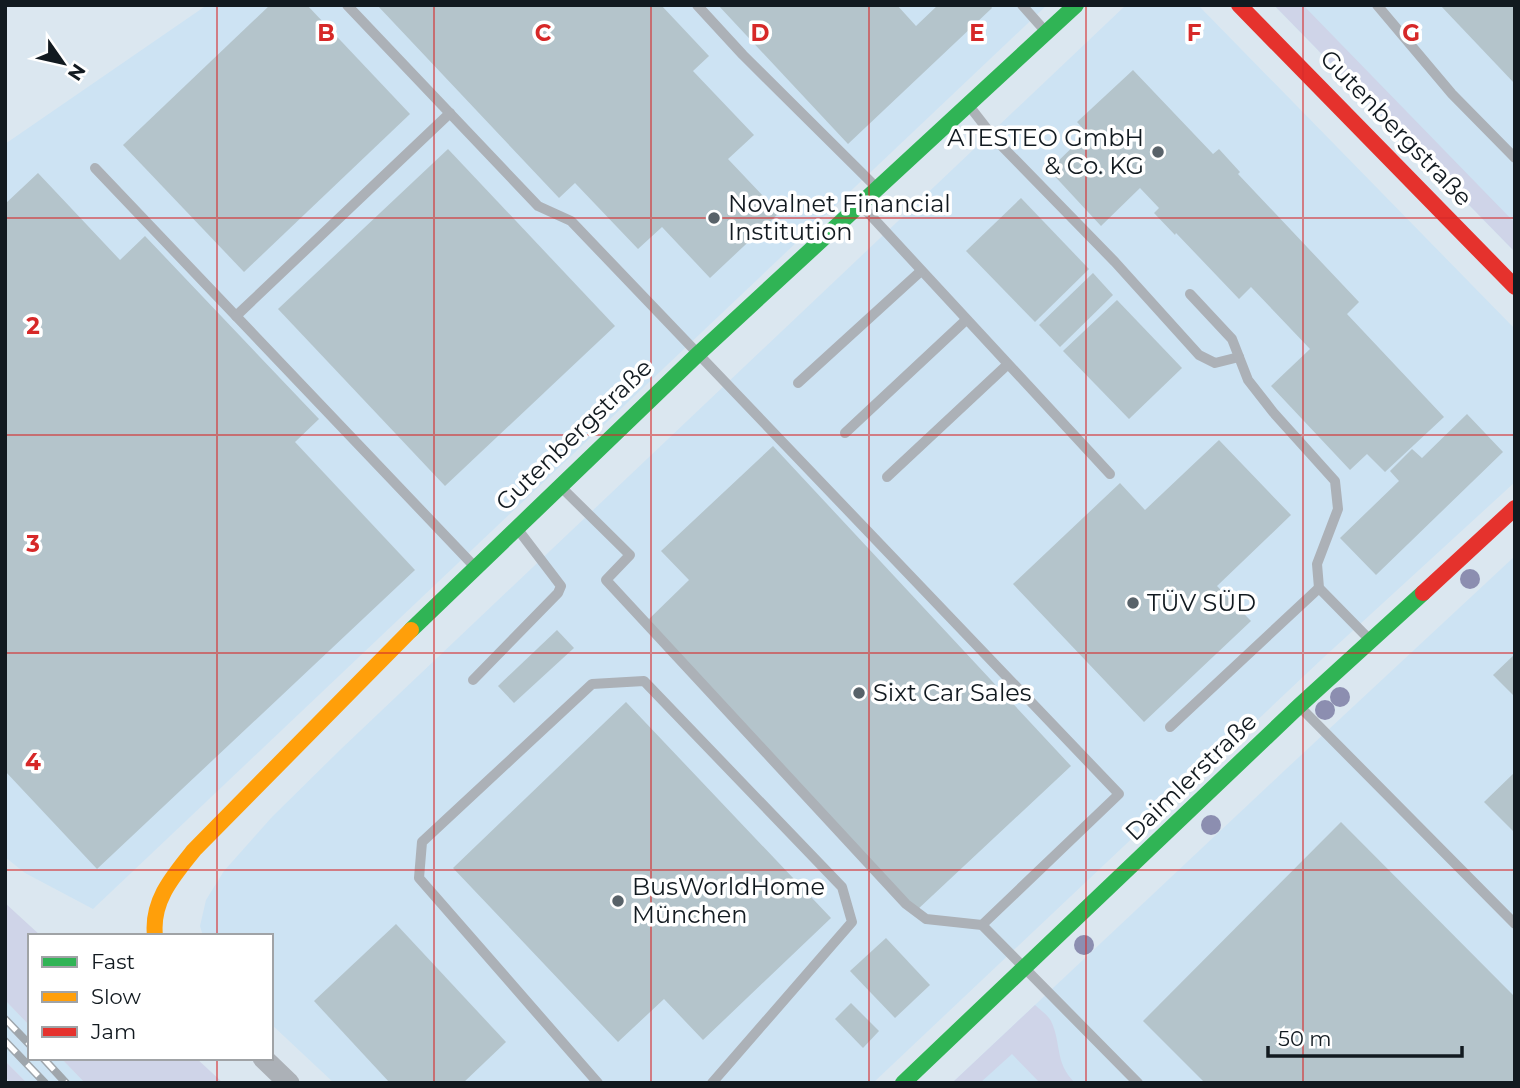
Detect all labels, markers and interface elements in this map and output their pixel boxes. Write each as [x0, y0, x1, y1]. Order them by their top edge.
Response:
text: B [317, 19, 335, 47]
text: C [535, 19, 552, 47]
text: D [751, 19, 770, 47]
text: E [969, 19, 985, 47]
text: F [1187, 19, 1202, 47]
text: G [1402, 19, 1420, 47]
north arrow [28, 28, 98, 98]
street label: Gutenbergstraße [1314, 43, 1478, 212]
text: N [63, 59, 91, 85]
place label: ATESTEO GmbH & Co. KG [947, 123, 1144, 180]
marker: ATESTEO GmbH & Co. KG [1150, 144, 1166, 160]
place label: Novalnet Financial Institution [728, 189, 951, 246]
marker: Novalnet Financial Institution [706, 210, 722, 226]
text: 2 [26, 312, 40, 340]
street label: Gutenbergstraße [489, 353, 658, 517]
text: 3 [25, 530, 40, 558]
place label: TÜV SÜD [1147, 588, 1256, 617]
marker: TÜV SÜD [1125, 595, 1141, 611]
place label: Sixt Car Sales [873, 678, 1032, 707]
marker: Sixt Car Sales [851, 685, 867, 701]
street label: Daimlerstraße [1119, 707, 1262, 847]
text: 4 [25, 748, 41, 776]
place label: BusWorldHome München [632, 872, 825, 929]
marker: BusWorldHome München [610, 893, 626, 909]
legend [28, 934, 273, 1060]
text: Fast [91, 949, 135, 974]
text: Slow [91, 984, 141, 1009]
scale bar [1268, 1014, 1462, 1058]
text: Jam [90, 1019, 136, 1044]
text: 50 m [1278, 1026, 1332, 1051]

